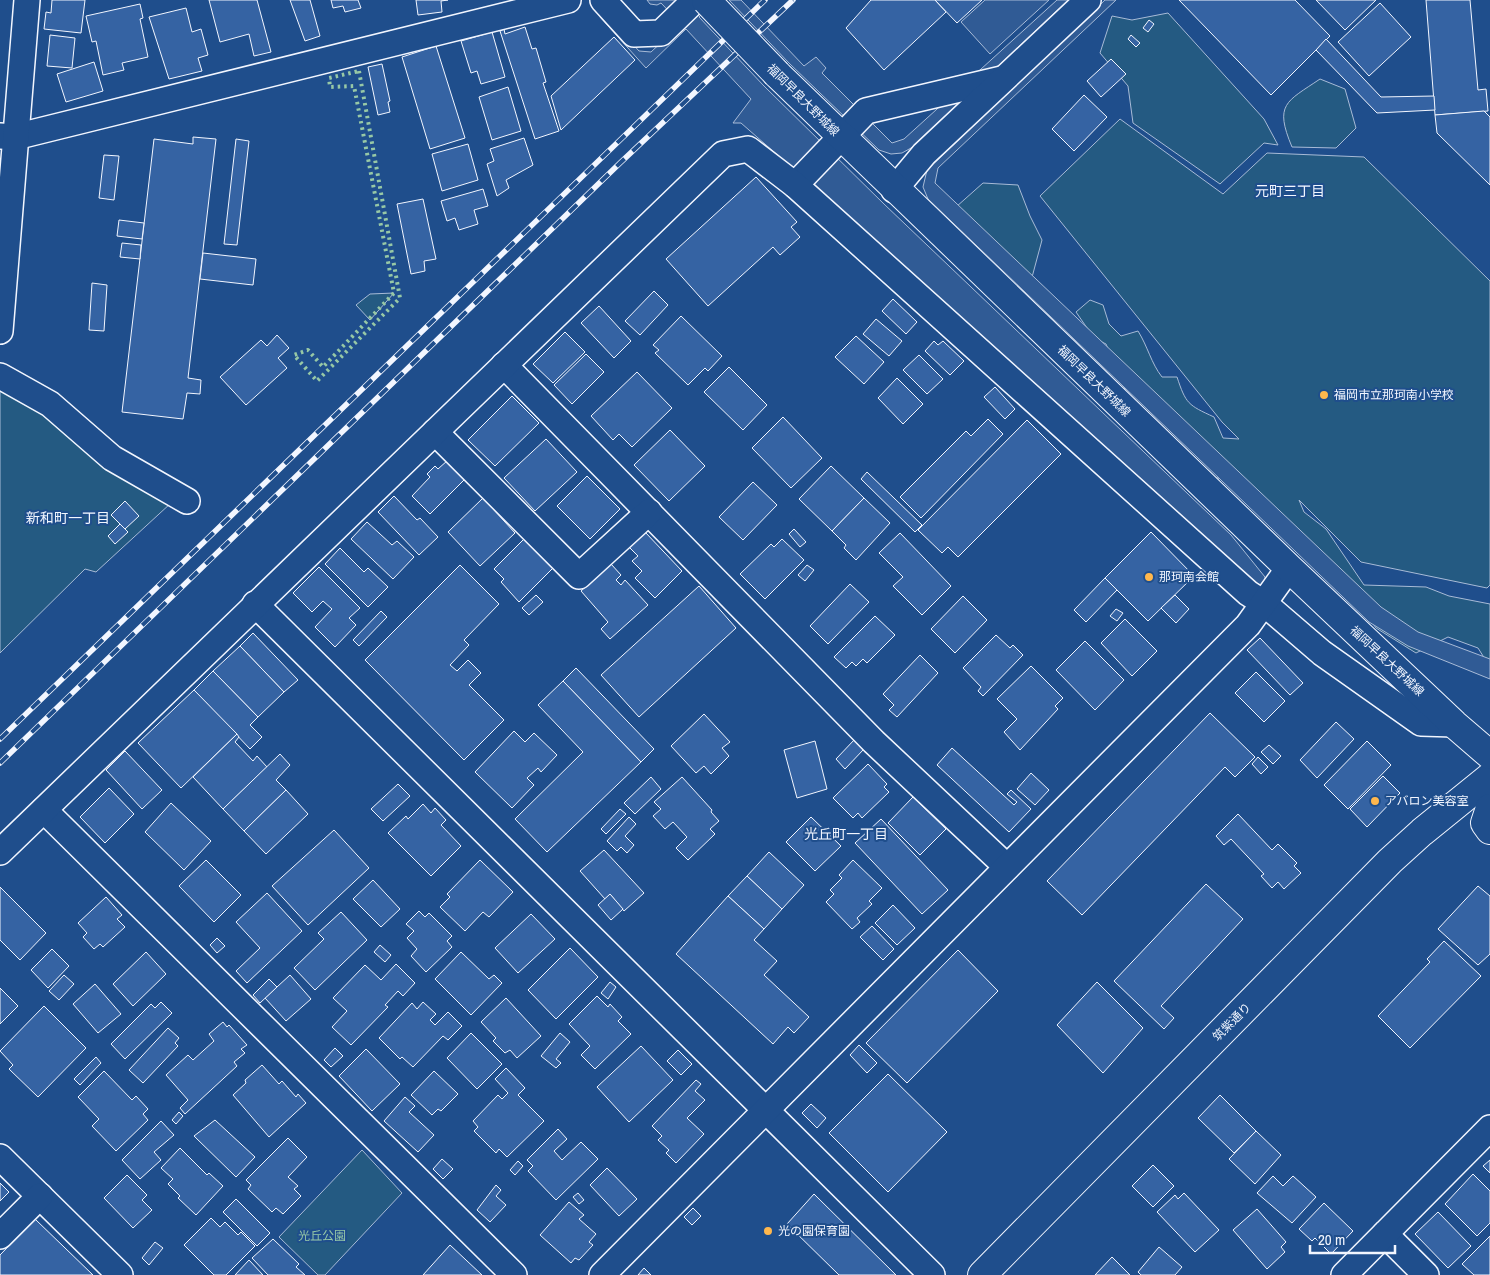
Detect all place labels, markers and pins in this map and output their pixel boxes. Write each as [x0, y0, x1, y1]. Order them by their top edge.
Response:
place label: 福岡市立那珂南小学校 [1334, 387, 1454, 403]
marker: 福岡市立那珂南小学校 [1318, 389, 1330, 401]
place label: 那珂南会館 [1159, 569, 1219, 585]
marker: 那珂南会館 [1143, 571, 1155, 583]
place label: アバロン美容室 [1385, 793, 1469, 809]
marker: アバロン美容室 [1369, 795, 1381, 807]
place label: 光の園保育園 [778, 1223, 850, 1239]
marker: 光の園保育園 [762, 1225, 774, 1237]

